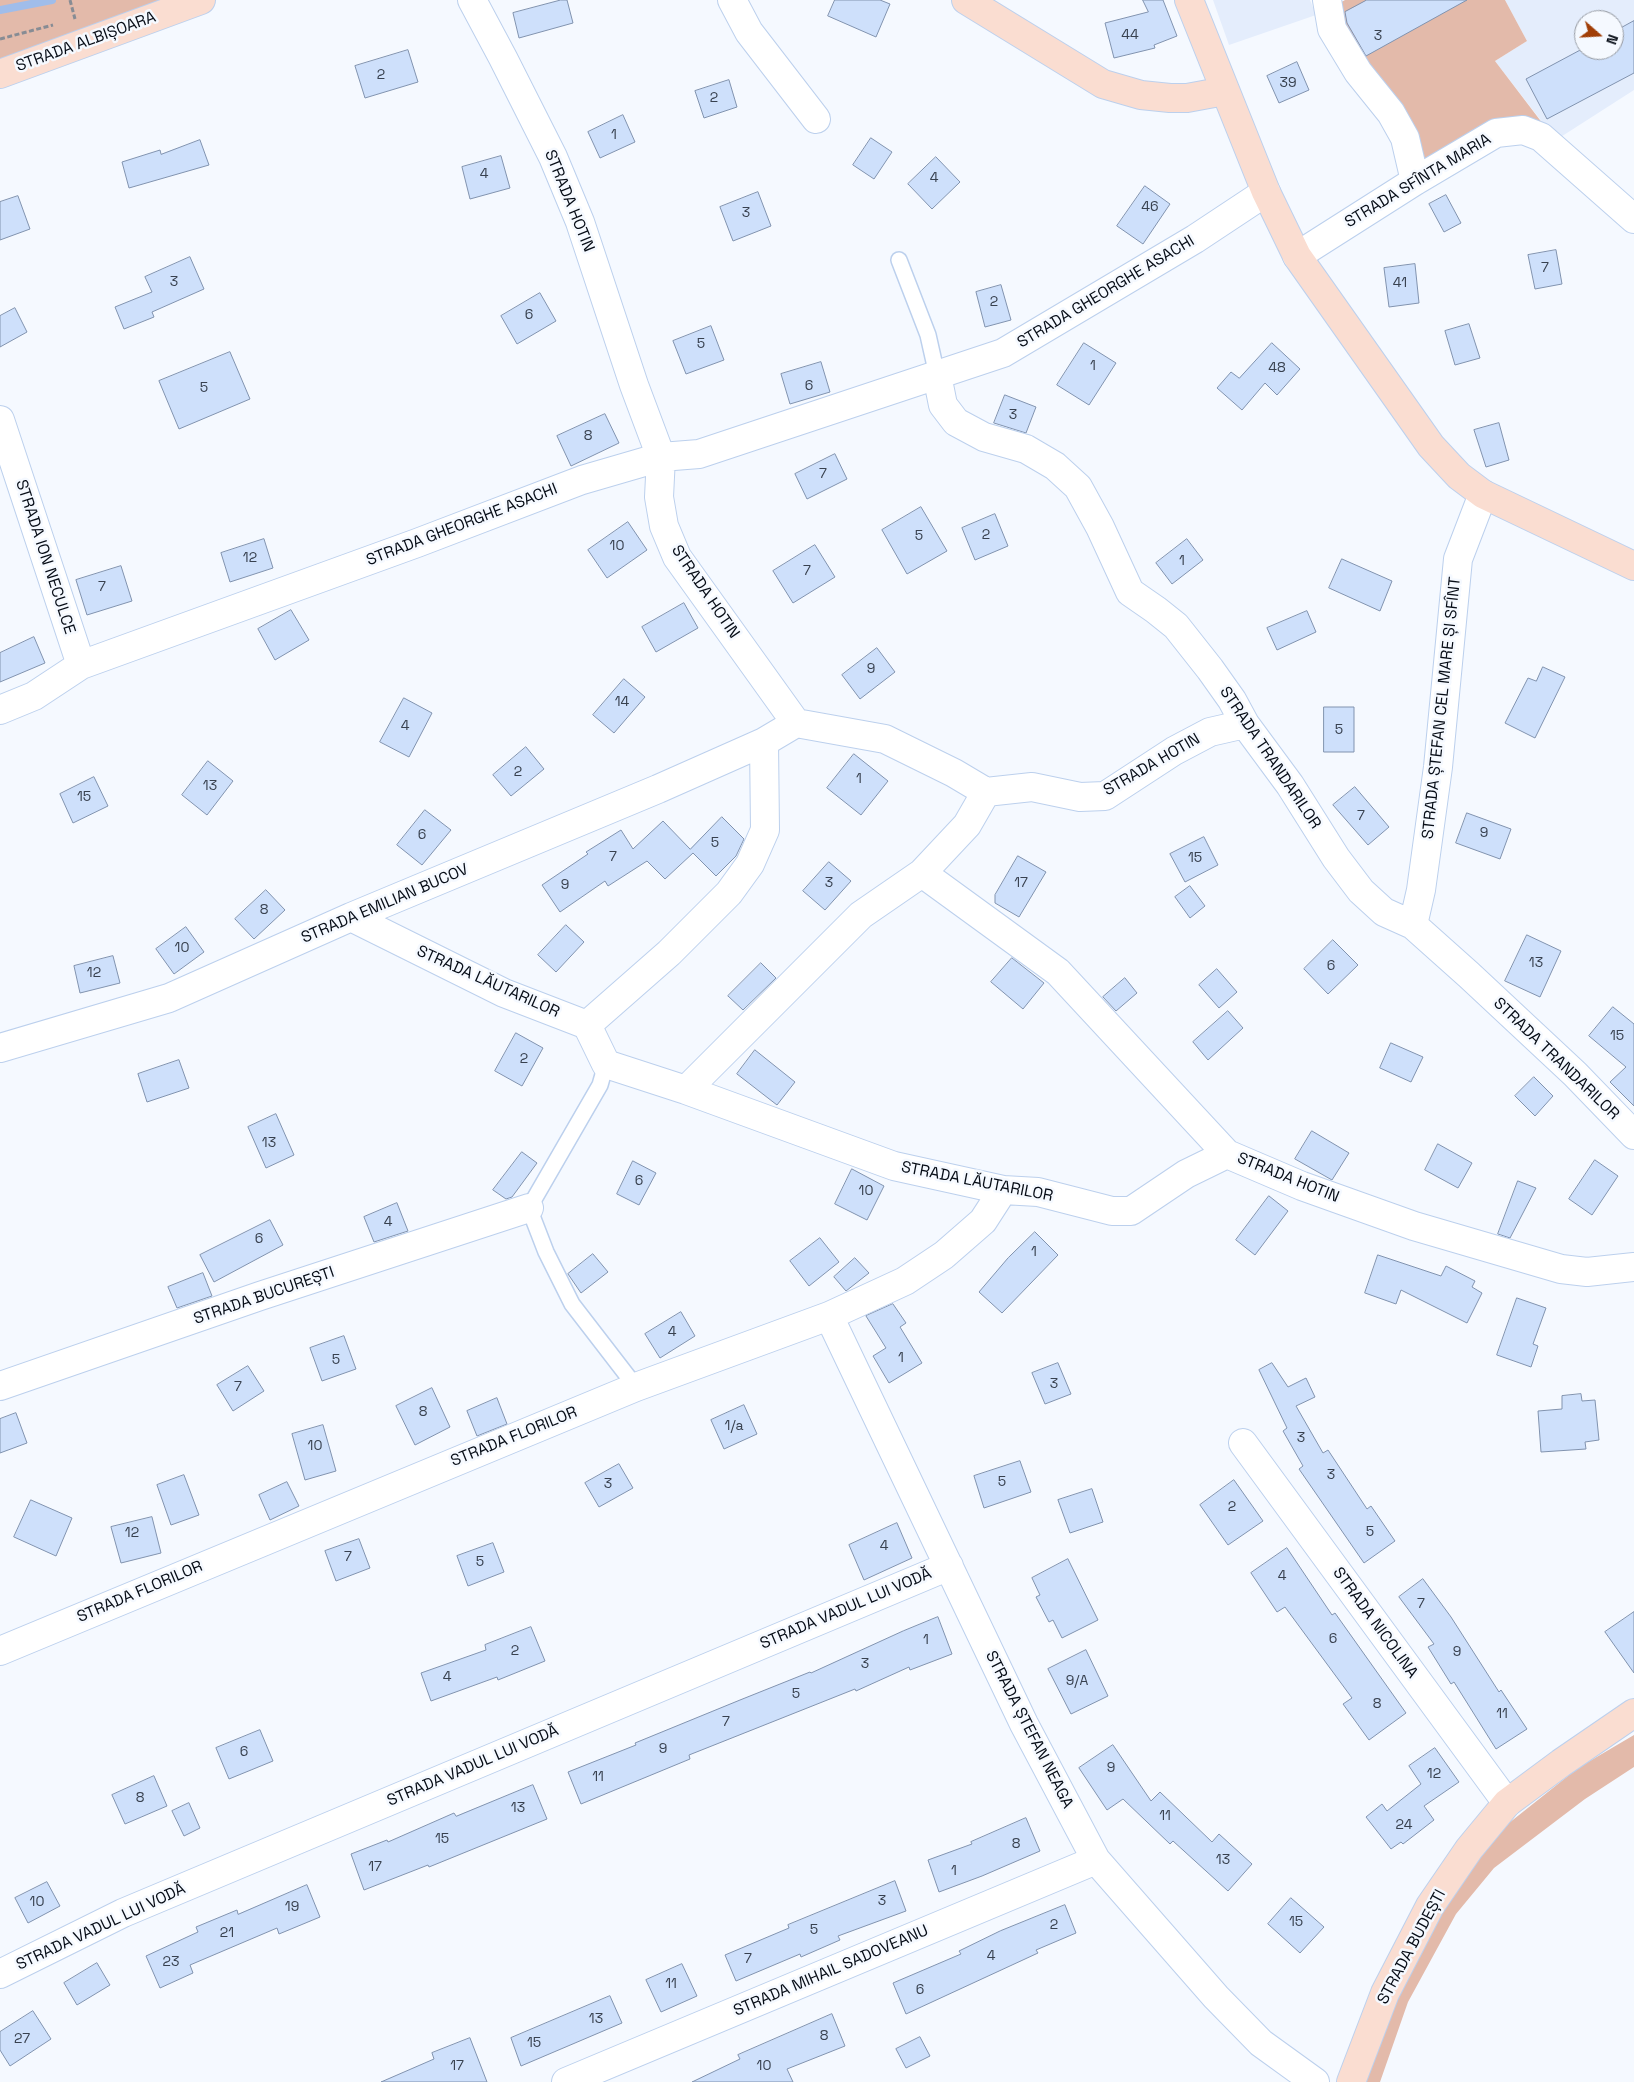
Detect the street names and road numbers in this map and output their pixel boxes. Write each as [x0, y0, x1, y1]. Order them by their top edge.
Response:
street label: STRADA ALBIȘOARA [13, 8, 159, 76]
street label: STRADA SFÎNTA MARIA [1342, 130, 1494, 232]
street label: STRADA HOTIN [540, 147, 598, 255]
street label: STRADA GHEORGHE ASACHI [1014, 231, 1198, 353]
street label: STRADA ION NECULCE [11, 477, 79, 637]
street label: STRADA GHEORGHE ASACHI [364, 480, 560, 570]
street label: STRADA HOTIN [667, 542, 743, 642]
street label: STRADA ȘTEFAN CEL MARE ȘI SFÎNT [1419, 576, 1465, 840]
street label: STRADA TRANDARILOR [1215, 683, 1325, 833]
street label: STRADA HOTIN [1100, 730, 1204, 800]
street label: STRADA EMILIAN BUCOV [299, 860, 471, 948]
street label: STRADA LĂUTARILOR [414, 942, 562, 1022]
street label: STRADA TRANDARILOR [1489, 994, 1623, 1124]
street label: STRADA HOTIN [1234, 1149, 1342, 1207]
street label: STRADA LĂUTARILOR [899, 1158, 1055, 1206]
street label: STRADA BUCUREȘTI [191, 1263, 337, 1329]
street label: STRADA FLORILOR [448, 1403, 580, 1471]
street label: STRADA FLORILOR [74, 1557, 206, 1627]
street label: STRADA VADUL LUI VODĂ [757, 1564, 935, 1654]
street label: STRADA NICOLINA [1328, 1564, 1422, 1682]
street label: STRADA ȘTEFAN NEAGA [981, 1648, 1077, 1812]
street label: STRADA VADUL LUI VODĂ [384, 1721, 562, 1811]
street label: STRADA VADUL LUI VODĂ [13, 1879, 189, 1975]
street label: STRADA BUDEȘTI [1374, 1886, 1450, 2008]
street label: STRADA MIHAIL SADOVEANU [731, 1921, 931, 2021]

